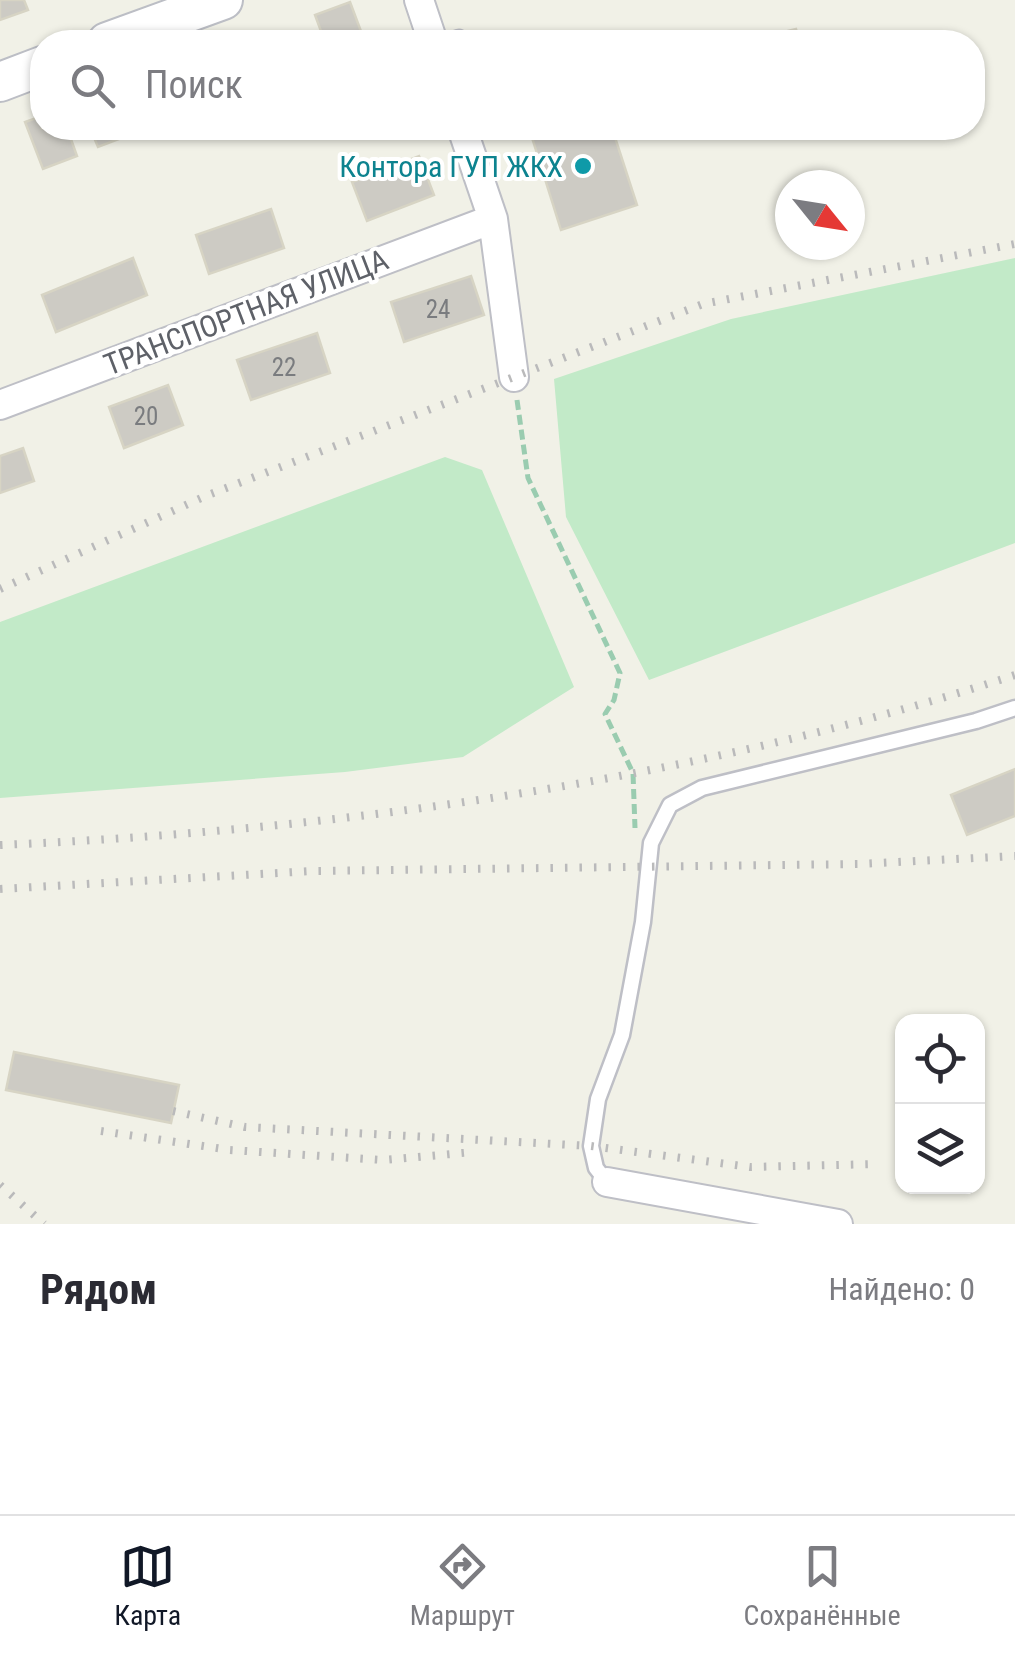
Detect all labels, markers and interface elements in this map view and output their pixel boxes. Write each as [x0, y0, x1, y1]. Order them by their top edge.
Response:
search box [30, 30, 985, 140]
icon: search [65, 58, 120, 113]
text: Поиск [145, 63, 243, 107]
place label: Контора ГУП ЖКХ [339, 149, 563, 184]
marker: Контора ГУП ЖКХ [572, 155, 594, 177]
north arrow [775, 170, 865, 260]
street label: ТРАНСПОРТНАЯ УЛИЦА [99, 242, 393, 382]
house number: 24 [426, 295, 450, 324]
house number: 22 [272, 353, 296, 382]
house number: 20 [134, 402, 158, 431]
map controls [895, 1014, 985, 1194]
button: locate [895, 1014, 985, 1104]
button: layers [895, 1104, 985, 1194]
text: Рядом [40, 1265, 157, 1314]
text: Найдено: 0 [828, 1270, 975, 1308]
tab: Карта [114, 1539, 181, 1632]
tab: Маршрут [410, 1539, 515, 1632]
tab: Сохранённые [744, 1539, 901, 1632]

